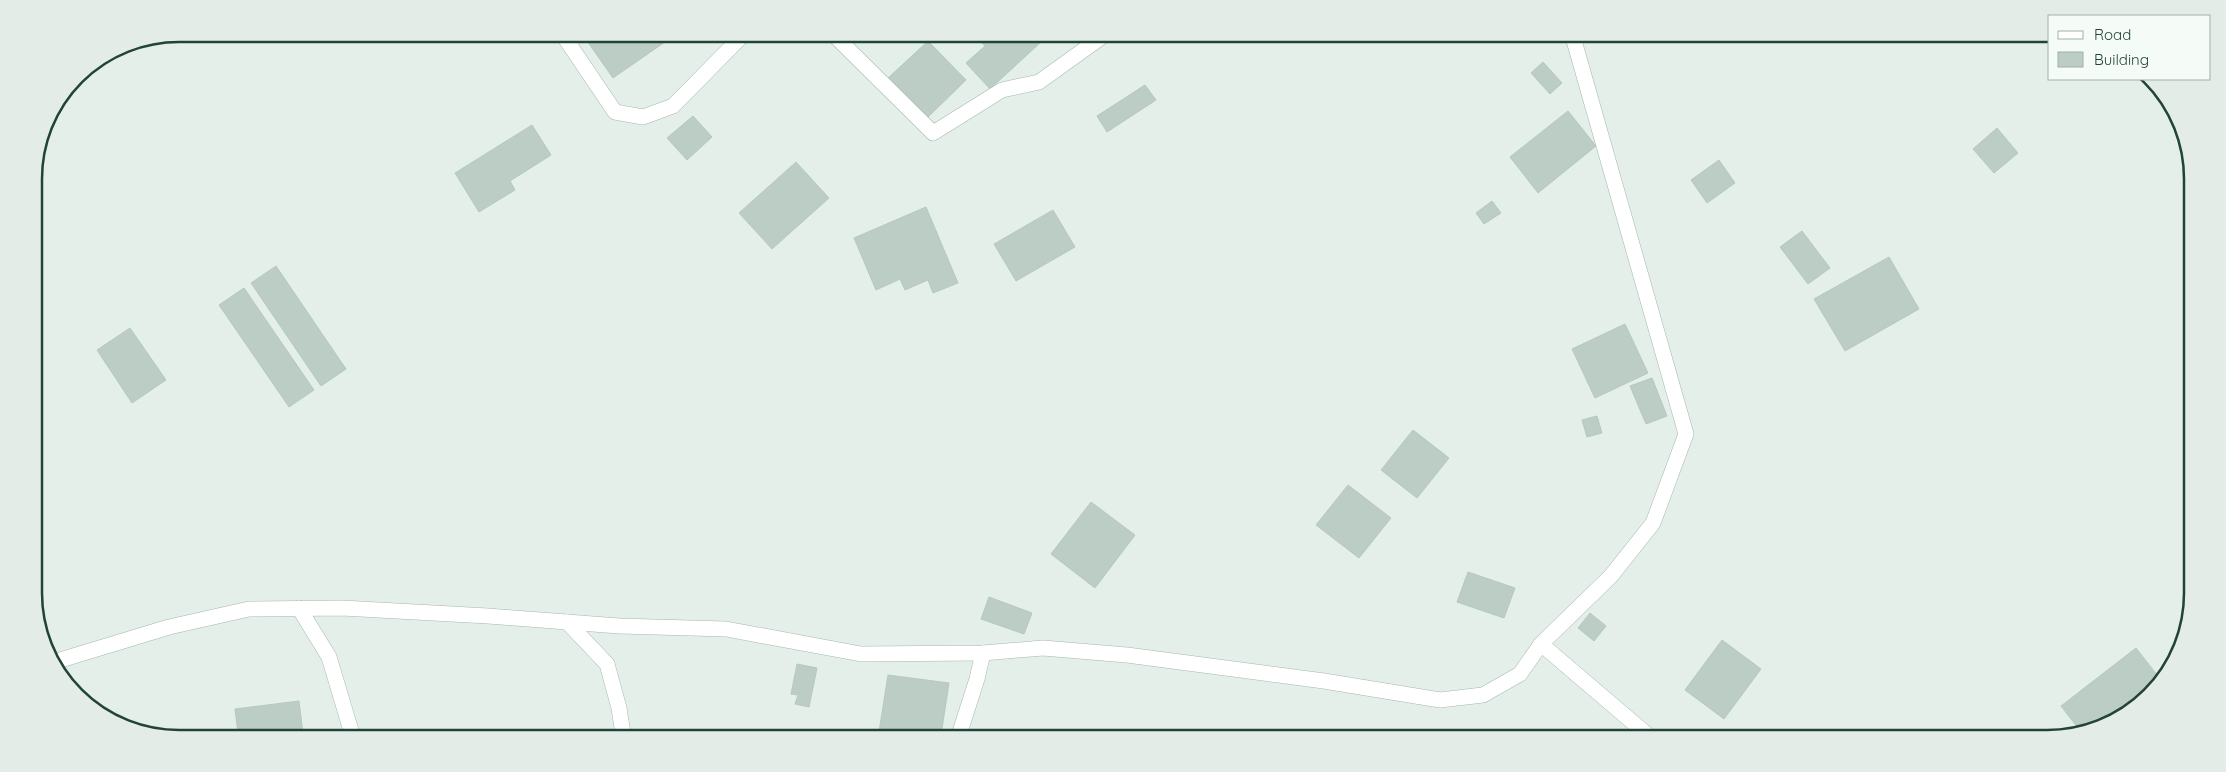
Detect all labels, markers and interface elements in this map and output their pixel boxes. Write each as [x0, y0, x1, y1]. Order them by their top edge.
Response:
legend [2048, 15, 2211, 80]
text: Road [2094, 25, 2131, 44]
text: Building [2094, 50, 2149, 69]

